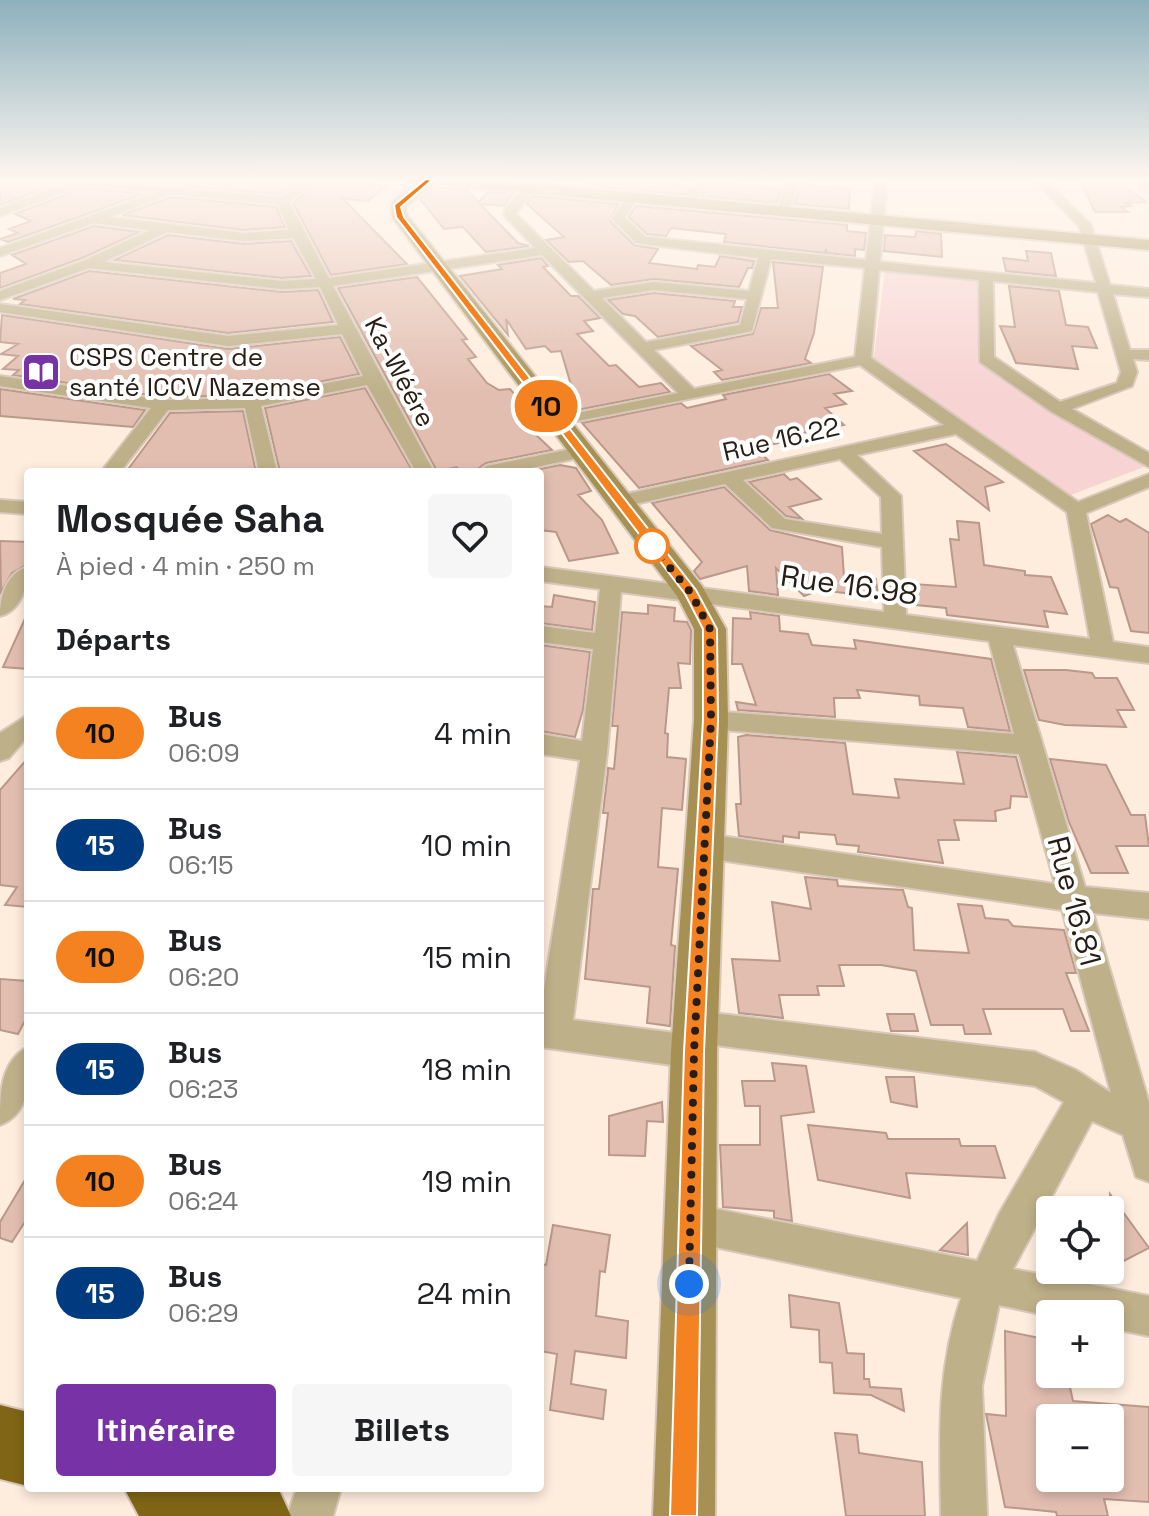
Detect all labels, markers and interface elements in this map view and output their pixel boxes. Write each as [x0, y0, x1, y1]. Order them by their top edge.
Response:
street label: Ka-Wéére [357, 311, 443, 433]
place label: CSPS Centre de santé ICCV Nazemse [69, 340, 321, 404]
library icon: CSPS Centre de santé ICCV Nazemse [20, 351, 62, 393]
line badge: 10 [510, 380, 582, 432]
text: 10 [531, 388, 561, 424]
street label: Rue 16.22 [719, 409, 843, 469]
button: heart [428, 494, 512, 578]
text: Mosquée Saha [56, 495, 324, 543]
unlabelled marker [635, 529, 669, 563]
text: À pied · 4 min · 250 m [56, 549, 315, 583]
street label: Rue 16.98 [778, 556, 920, 613]
text: Départs [56, 620, 171, 659]
text: Bus [168, 697, 222, 736]
text: 4 min [434, 714, 512, 753]
text: 10 [85, 715, 115, 751]
text: 06:09 [168, 736, 240, 770]
text: Bus [168, 809, 222, 848]
text: 10 min [421, 826, 512, 865]
text: 15 [85, 827, 115, 863]
street label: Rue 16.81 [1039, 832, 1110, 970]
text: 06:15 [168, 848, 234, 882]
text: Bus [168, 921, 222, 960]
text: 15 min [422, 938, 512, 977]
text: 10 [85, 939, 115, 975]
text: 06:20 [168, 960, 240, 994]
text: Bus [168, 1033, 222, 1072]
text: 18 min [422, 1050, 512, 1089]
text: 15 [85, 1051, 115, 1087]
text: 06:23 [168, 1072, 238, 1106]
text: Bus [168, 1145, 222, 1184]
text: 19 min [422, 1162, 512, 1201]
text: 10 [85, 1163, 115, 1199]
text: 06:24 [168, 1184, 238, 1218]
map controls [1036, 1196, 1124, 1492]
button: locate [1036, 1196, 1124, 1284]
text: Bus [168, 1257, 222, 1296]
your location [669, 1264, 709, 1304]
text: 24 min [417, 1274, 512, 1313]
text: 15 [85, 1275, 115, 1311]
text: 06:29 [168, 1296, 239, 1330]
button: + [1036, 1300, 1124, 1388]
button: Itinéraire [56, 1384, 276, 1476]
button: Billets [292, 1384, 512, 1476]
button: − [1036, 1404, 1124, 1492]

